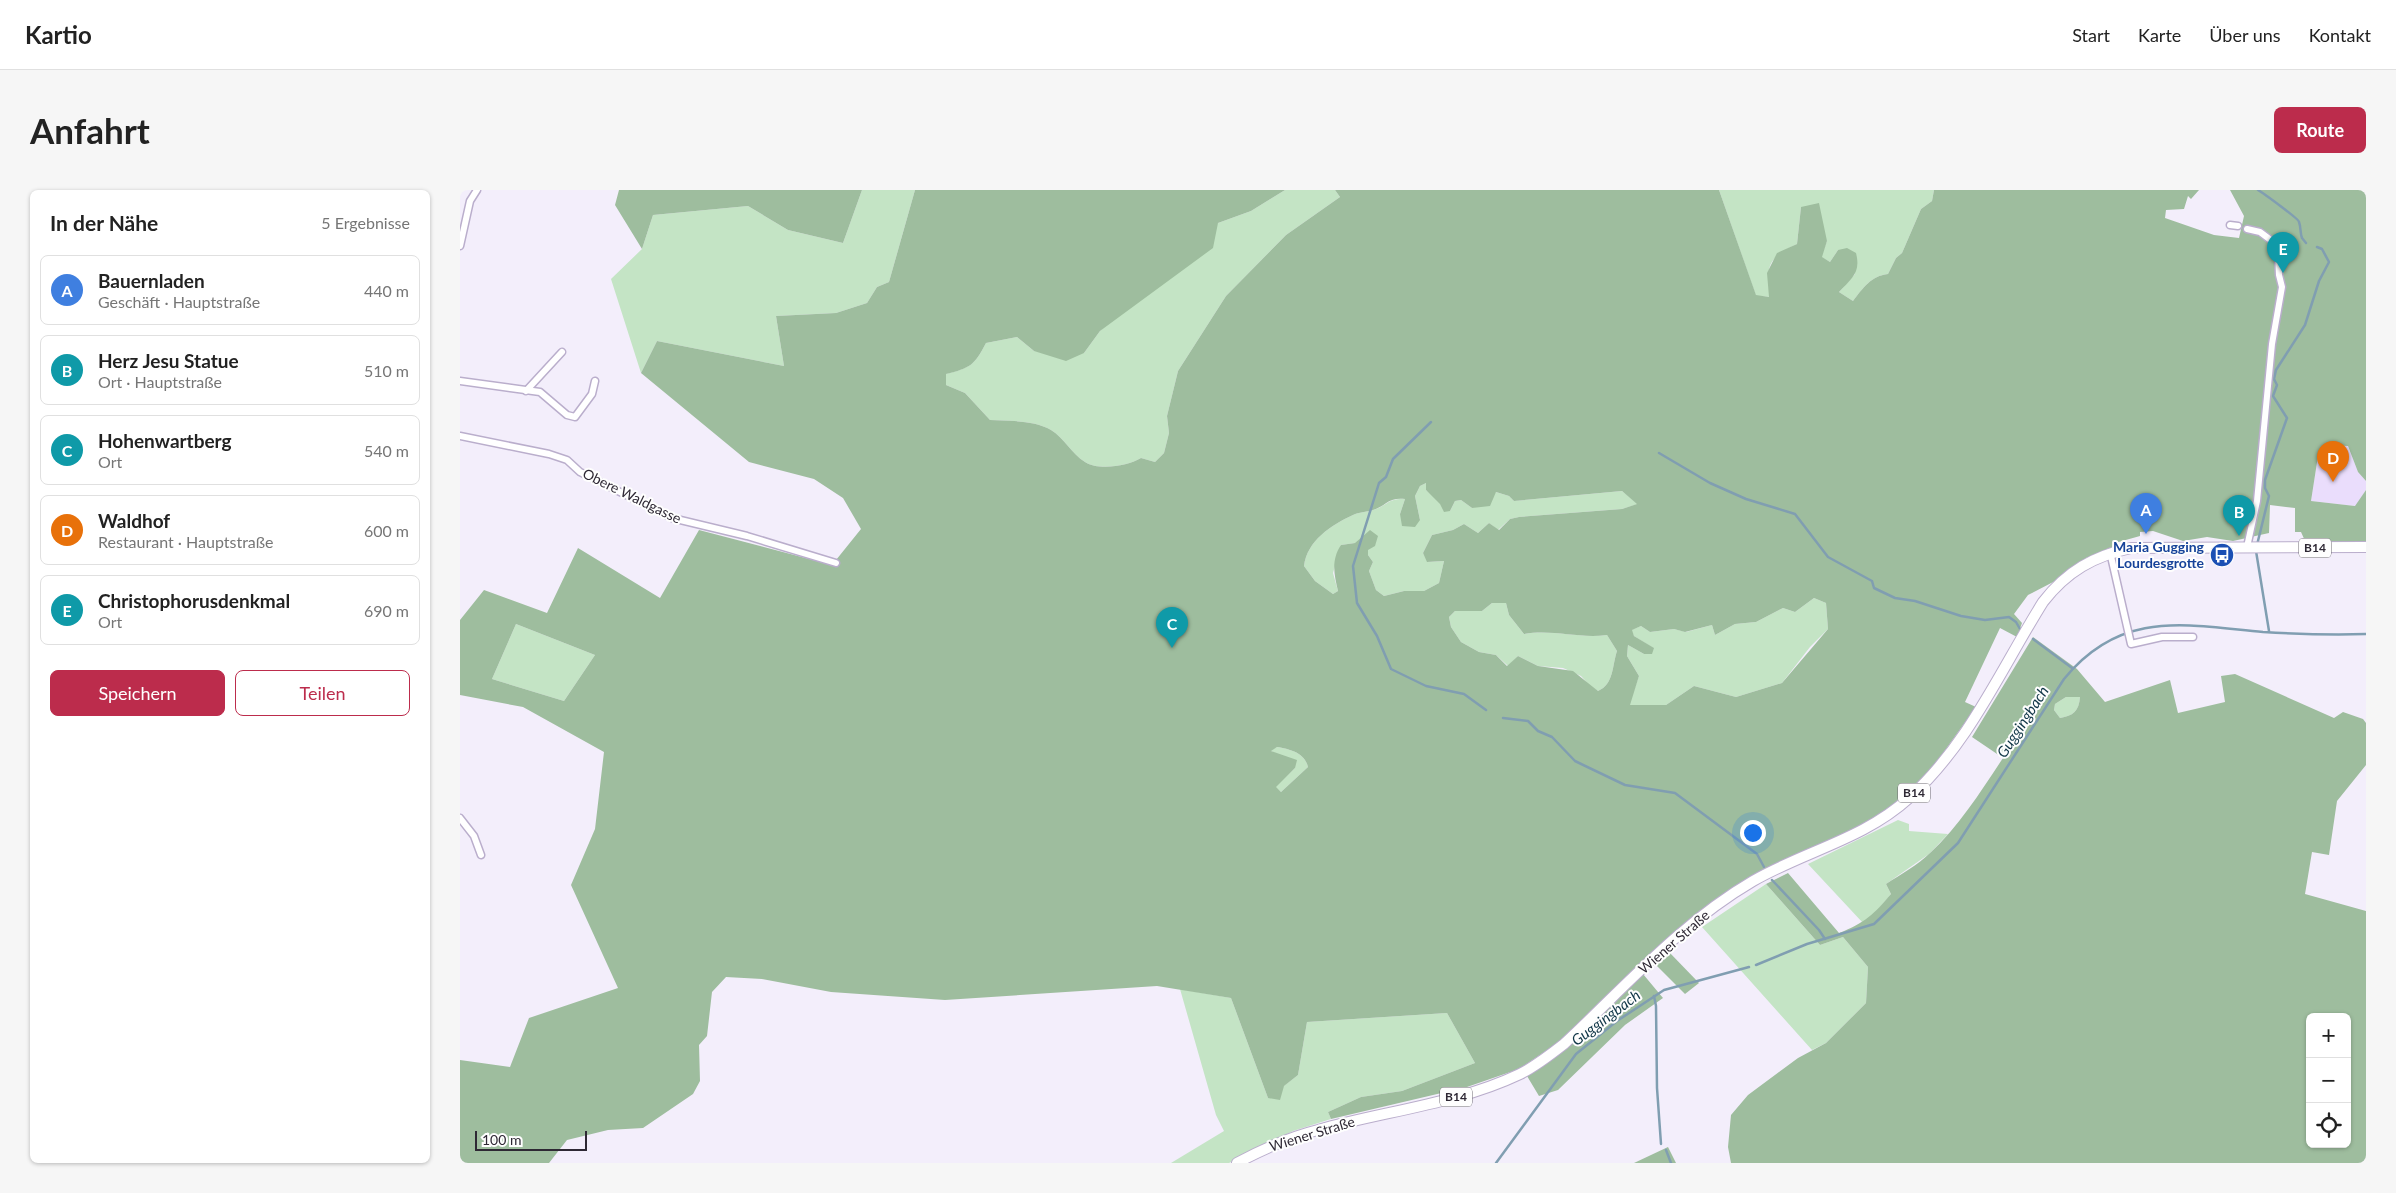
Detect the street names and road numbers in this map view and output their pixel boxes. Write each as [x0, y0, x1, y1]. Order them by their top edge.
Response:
street label: Obere Waldgasse [580, 464, 684, 527]
road number: B14 [2299, 538, 2331, 558]
road number: B14 [1898, 784, 1930, 802]
street label: Wiener Straße [1635, 906, 1713, 977]
road number: B14 [1440, 1088, 1472, 1106]
street label: Wiener Straße [1267, 1112, 1357, 1155]

